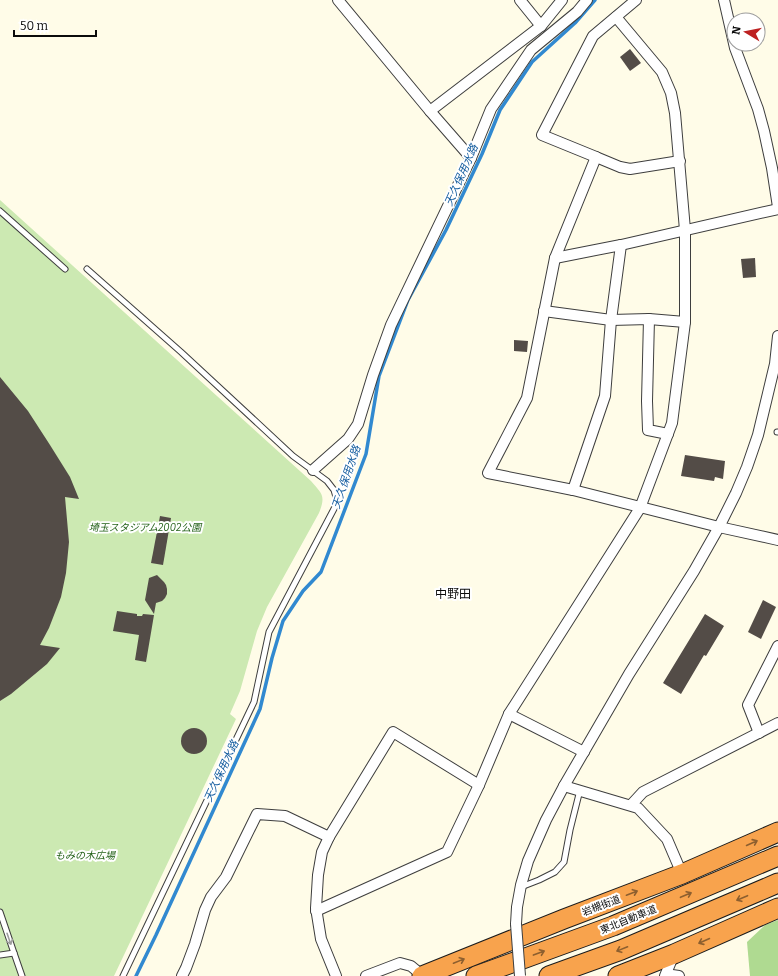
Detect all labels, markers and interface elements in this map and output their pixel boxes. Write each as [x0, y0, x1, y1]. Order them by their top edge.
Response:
scale bar [14, 12, 96, 38]
north arrow [726, 12, 766, 52]
text: 50 m [20, 19, 49, 33]
text: N [730, 25, 744, 36]
water label: 天久保用水路 [442, 141, 481, 208]
water label: 天久保用水路 [330, 443, 364, 510]
park label: 埼玉スタジアム2002公園 [89, 522, 203, 534]
district label: 中野田 [435, 587, 471, 601]
water label: 天久保用水路 [202, 738, 242, 804]
one-way arrow [745, 839, 757, 847]
park label: もみの木広場 [55, 850, 116, 862]
one-way arrow [625, 888, 637, 896]
one-way arrow [680, 891, 692, 898]
street label: 岩槻街道 [581, 893, 622, 919]
one-way arrow [737, 895, 749, 903]
street label: 東北自動車道 [598, 903, 658, 937]
one-way arrow [6, 933, 14, 945]
one-way arrow [698, 937, 710, 945]
one-way arrow [617, 945, 629, 953]
one-way arrow [532, 949, 545, 956]
one-way arrow [452, 957, 464, 965]

